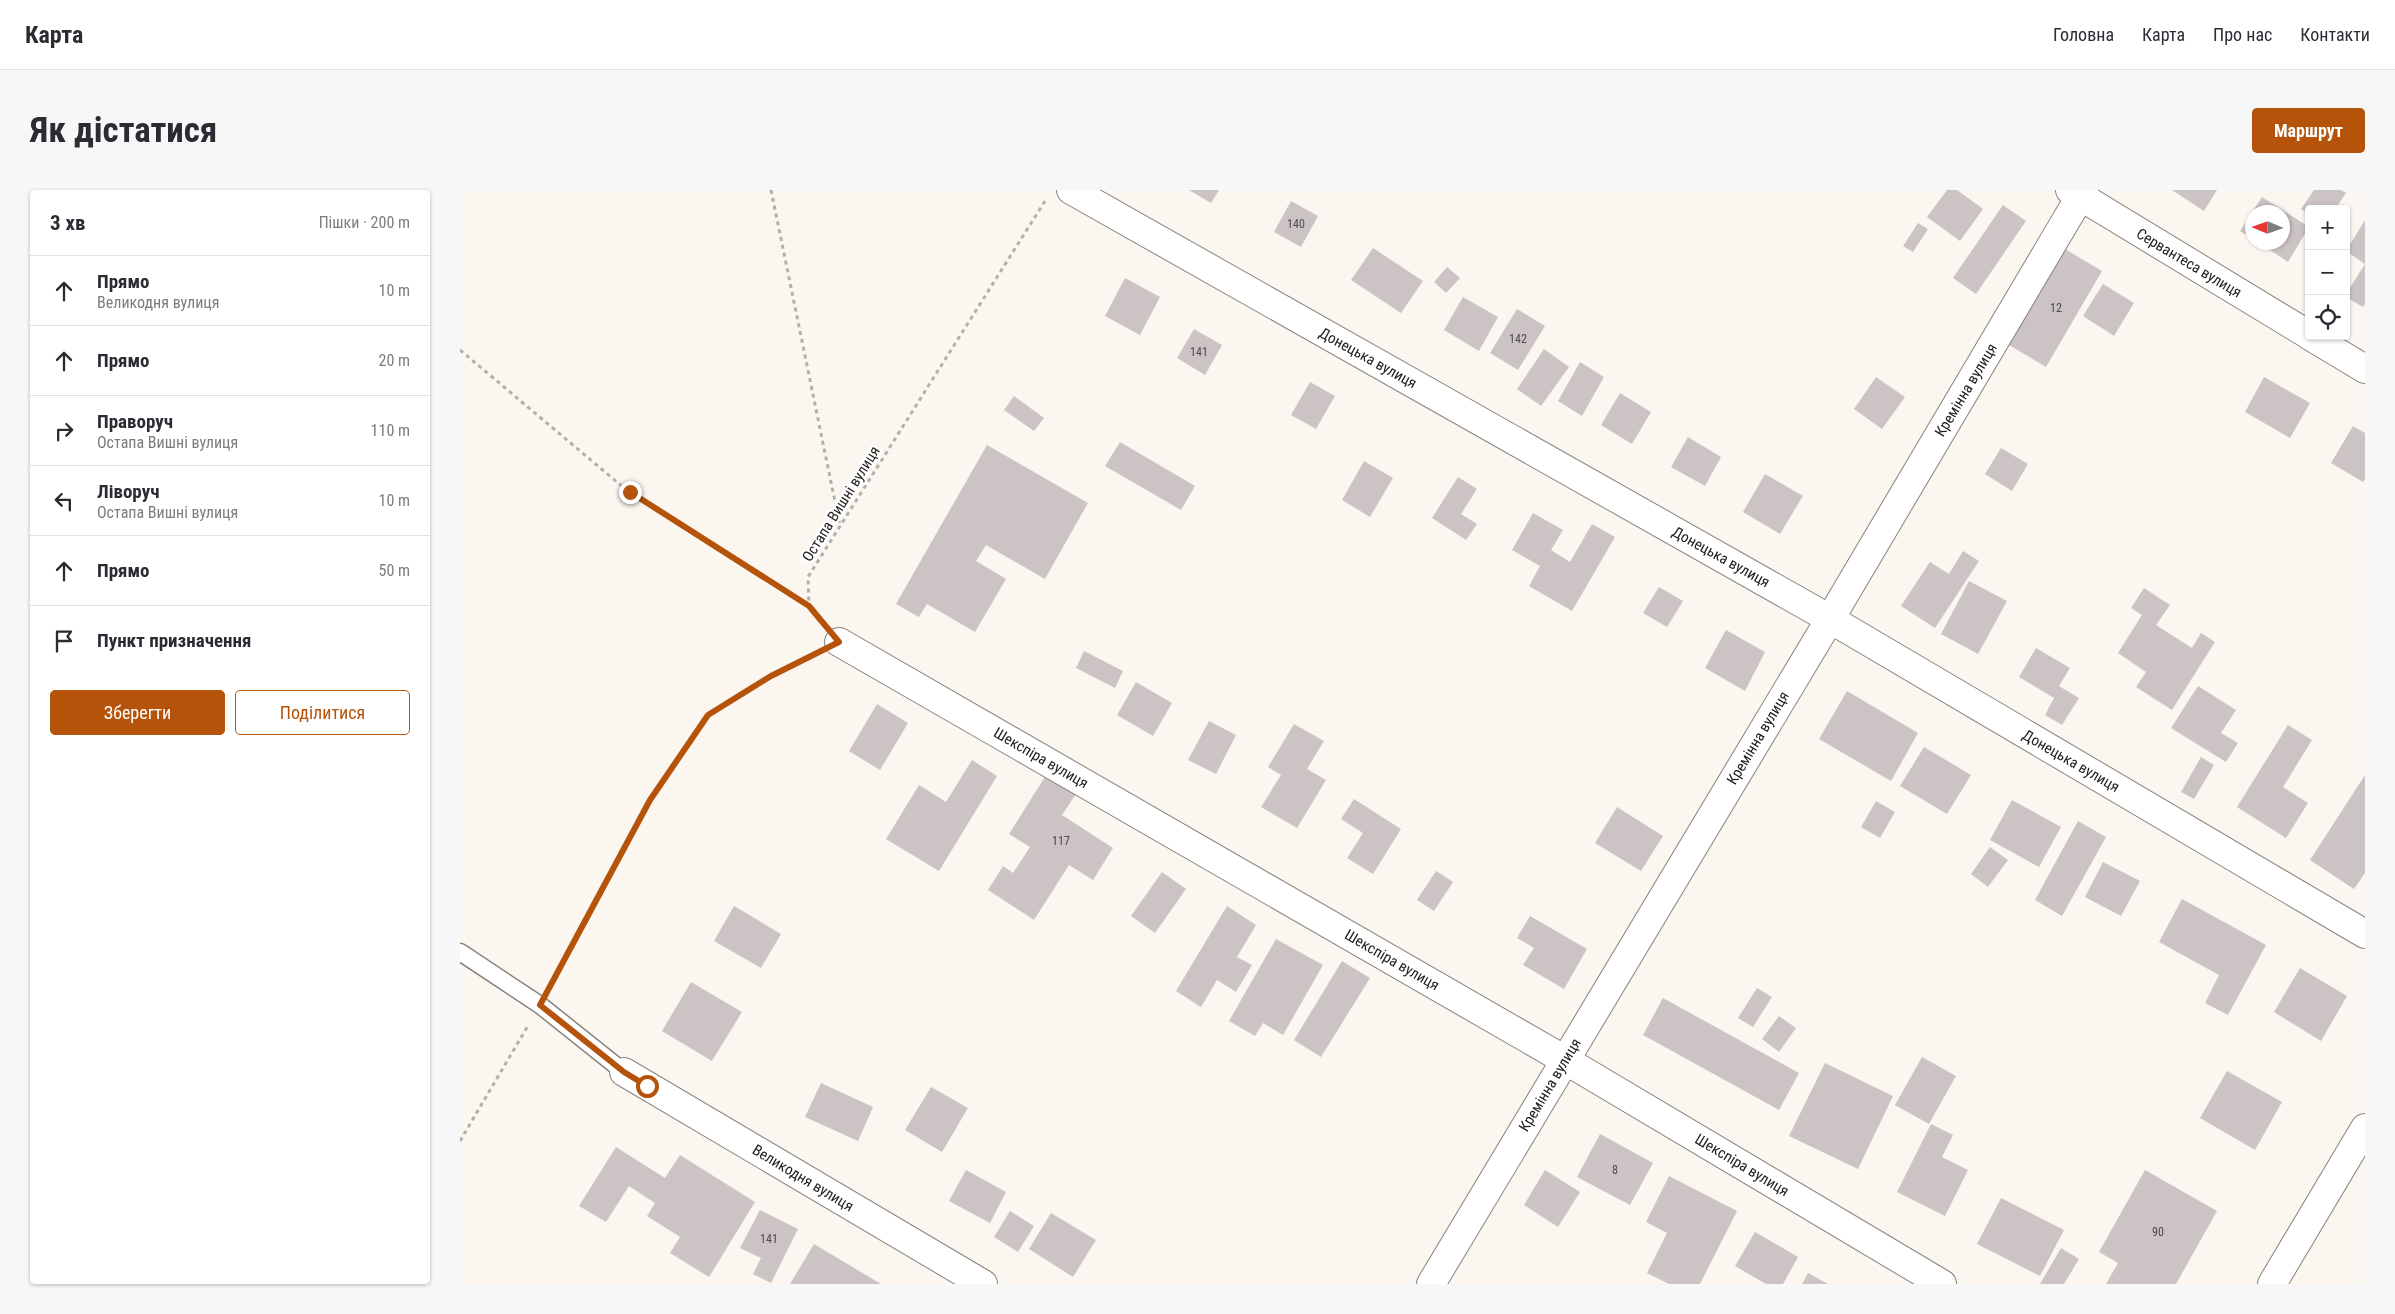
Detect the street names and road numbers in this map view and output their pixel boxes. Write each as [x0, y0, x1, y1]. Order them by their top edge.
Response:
street label: Сервантеса вулиця [2133, 224, 2245, 302]
street label: Донецька вулиця [1316, 324, 1420, 392]
street label: Кремінна вулиця [1931, 340, 2001, 440]
street label: Остапа Вишні вулиця [798, 443, 884, 565]
street label: Донецька вулиця [1669, 523, 1773, 591]
street label: Кремінна вулиця [1723, 688, 1793, 788]
street label: Шекспіра вулиця [990, 724, 1092, 792]
street label: Донецька вулиця [2019, 726, 2123, 796]
street label: Шекспіра вулиця [1341, 926, 1443, 994]
street label: Кремінна вулиця [1515, 1035, 1585, 1135]
street label: Шекспіра вулиця [1692, 1130, 1792, 1200]
street label: Великодня вулиця [749, 1141, 857, 1215]

